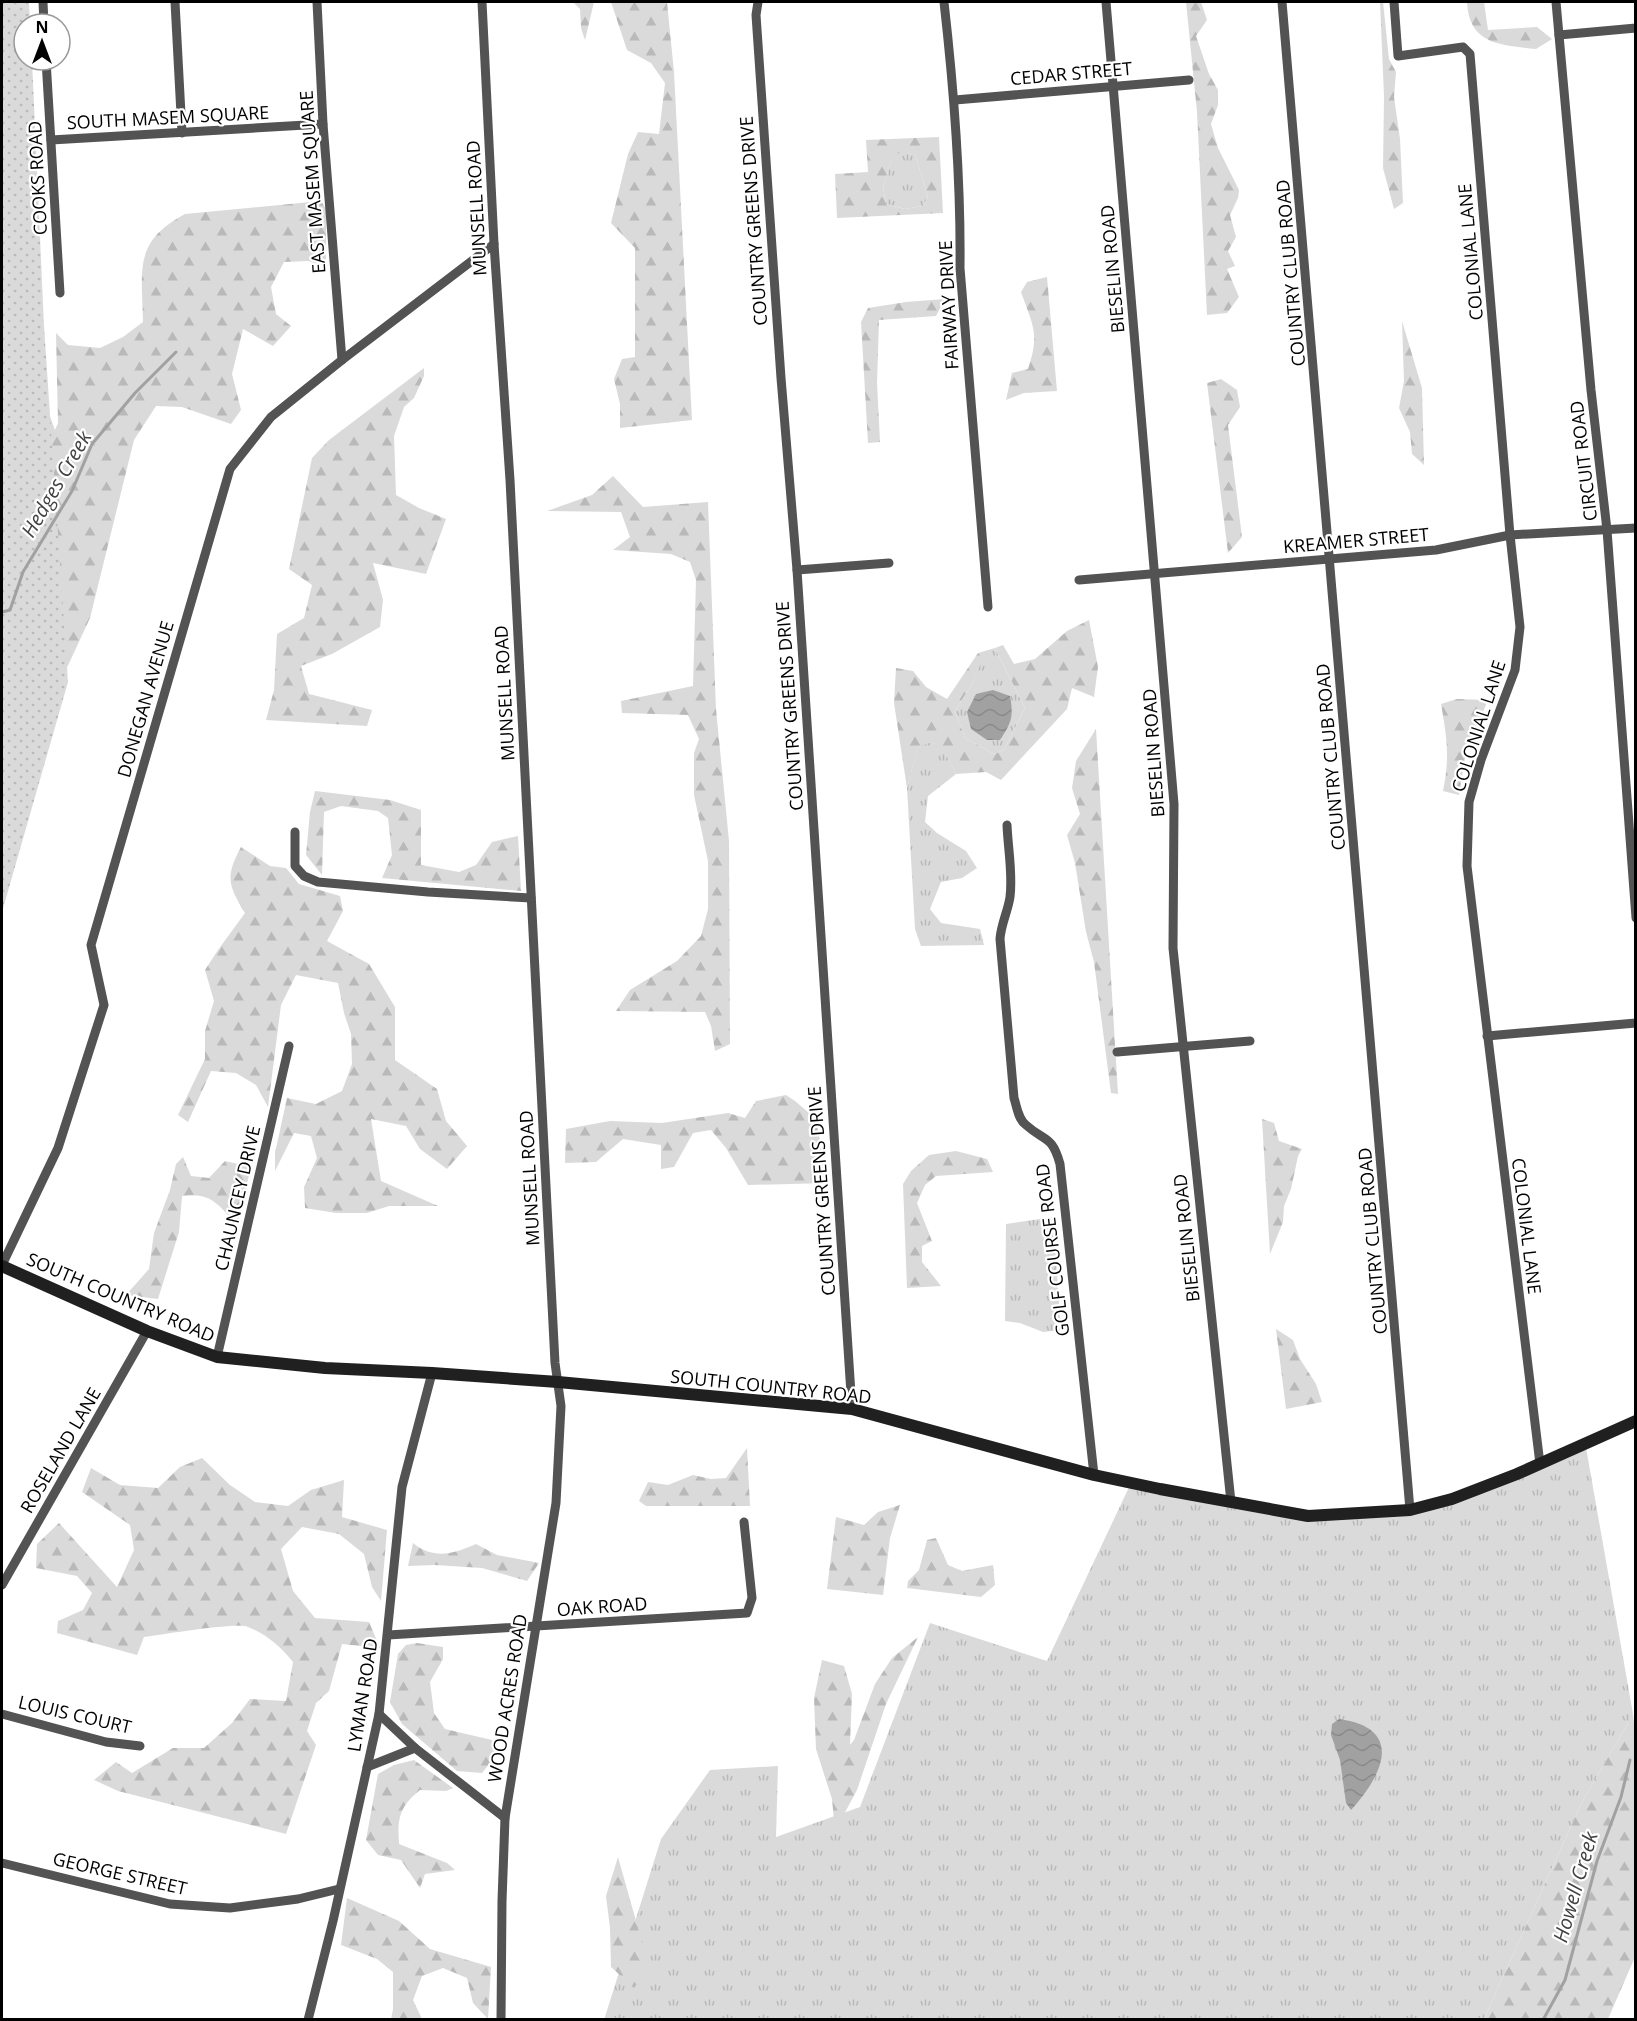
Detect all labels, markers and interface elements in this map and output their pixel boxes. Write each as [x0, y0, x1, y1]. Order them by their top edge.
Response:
north arrow [12, 12, 72, 72]
text: N [35, 16, 49, 38]
street label: CEDAR STREET [1009, 56, 1133, 90]
street label: EAST MASEM SQUARE [294, 90, 330, 274]
street label: SOUTH MASEM SQUARE [66, 100, 270, 134]
street label: COUNTRY GREENS DRIVE [734, 115, 772, 327]
street label: COOKS ROAD [22, 120, 52, 236]
street label: MUNSELL ROAD [460, 140, 492, 276]
street label: COUNTRY CLUB ROAD [1270, 179, 1310, 367]
street label: COLONIAL LANE [1452, 183, 1488, 321]
street label: BIESELIN ROAD [1094, 204, 1130, 334]
street label: FAIRWAY DRIVE [933, 240, 963, 370]
street label: CIRCUIT ROAD [1564, 399, 1602, 523]
water label: Hedges Creek [15, 425, 98, 542]
street label: KREAMER STREET [1282, 522, 1430, 558]
street label: COUNTRY GREENS DRIVE [770, 600, 808, 812]
street label: DONEGAN AVENUE [111, 618, 179, 780]
street label: MUNSELL ROAD [488, 625, 520, 761]
street label: COLONIAL LANE [1445, 657, 1511, 795]
street label: COUNTRY CLUB ROAD [1310, 663, 1350, 851]
street label: BIESELIN ROAD [1137, 688, 1169, 818]
street label: COUNTRY GREENS DRIVE [802, 1085, 840, 1297]
street label: MUNSELL ROAD [513, 1110, 545, 1246]
street label: CHAUNCEY DRIVE [209, 1123, 265, 1273]
street label: COUNTRY CLUB ROAD [1352, 1147, 1392, 1335]
street label: COLONIAL LANE [1507, 1156, 1547, 1296]
street label: GOLF COURSE ROAD [1029, 1162, 1075, 1338]
street label: BIESELIN ROAD [1167, 1173, 1205, 1303]
street label: SOUTH COUNTRY ROAD [23, 1246, 219, 1348]
street label: SOUTH COUNTRY ROAD [669, 1363, 873, 1409]
street label: ROSELAND LANE [14, 1383, 106, 1517]
street label: OAK ROAD [556, 1591, 648, 1621]
street label: WOOD ACRES ROAD [482, 1612, 532, 1784]
street label: LYMAN ROAD [341, 1636, 383, 1754]
street label: LOUIS COURT [16, 1689, 134, 1739]
water label: Howell Creek [1546, 1827, 1604, 1945]
street label: GEORGE STREET [51, 1846, 189, 1900]

